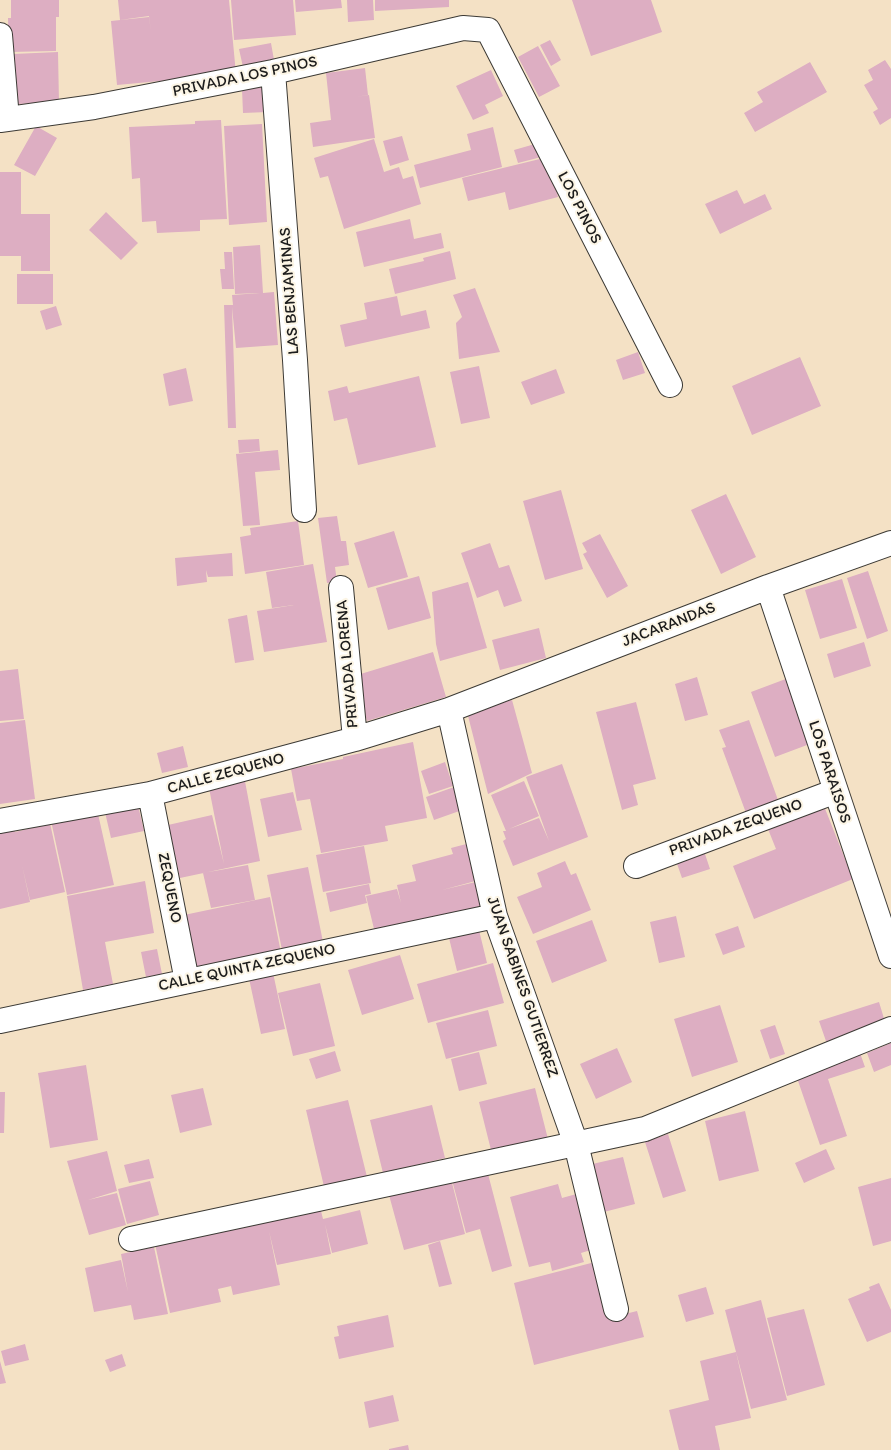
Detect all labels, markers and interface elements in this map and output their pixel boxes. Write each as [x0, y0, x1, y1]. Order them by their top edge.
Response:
street label: PRIVADA LOS PINOS [171, 52, 319, 102]
street label: LOS PINOS [553, 169, 605, 247]
street label: LAS BENJAMINAS [276, 227, 304, 355]
street label: JACARANDAS [620, 598, 718, 652]
street label: PRIVADA LORENA [333, 599, 363, 729]
street label: LOS PARAISOS [803, 718, 855, 826]
street label: CALLE ZEQUENO [165, 749, 287, 799]
street label: PRIVADA ZEQUENO [667, 795, 805, 861]
street label: ZEQUENO [153, 851, 185, 925]
street label: JUAN SABINES GUTIERREZ [482, 894, 562, 1080]
street label: CALLE QUINTA ZEQUENO [157, 940, 337, 996]

